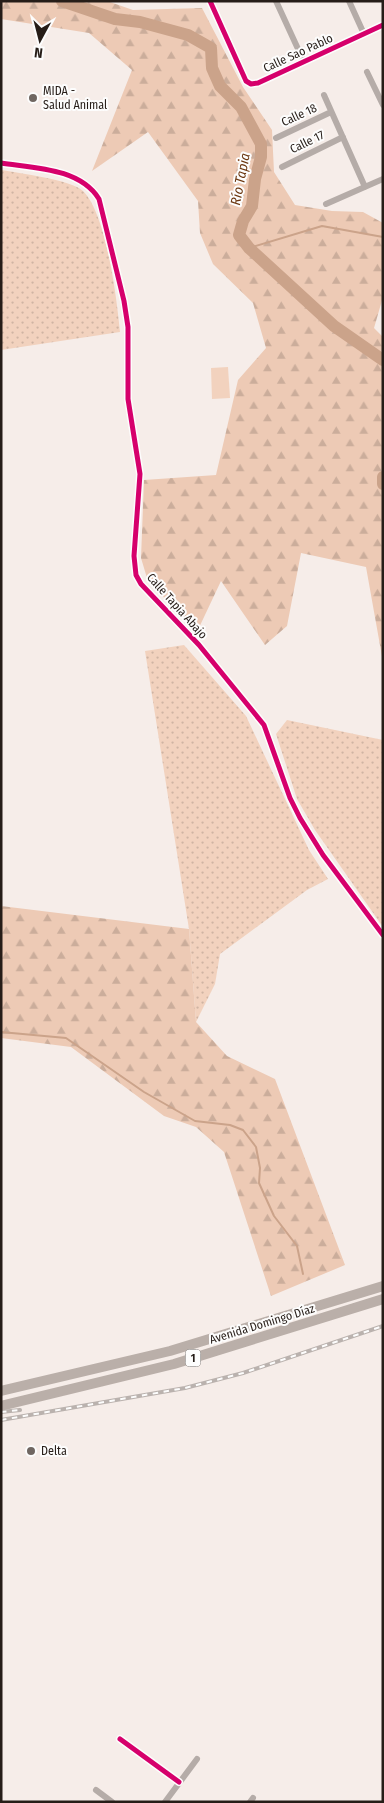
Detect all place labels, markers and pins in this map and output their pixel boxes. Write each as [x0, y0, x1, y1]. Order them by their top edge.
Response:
place label: MIDA - Salud Animal [43, 84, 107, 112]
marker: MIDA - Salud Animal [27, 92, 39, 104]
place label: Delta [41, 1444, 67, 1458]
marker: Delta [25, 1445, 37, 1457]

